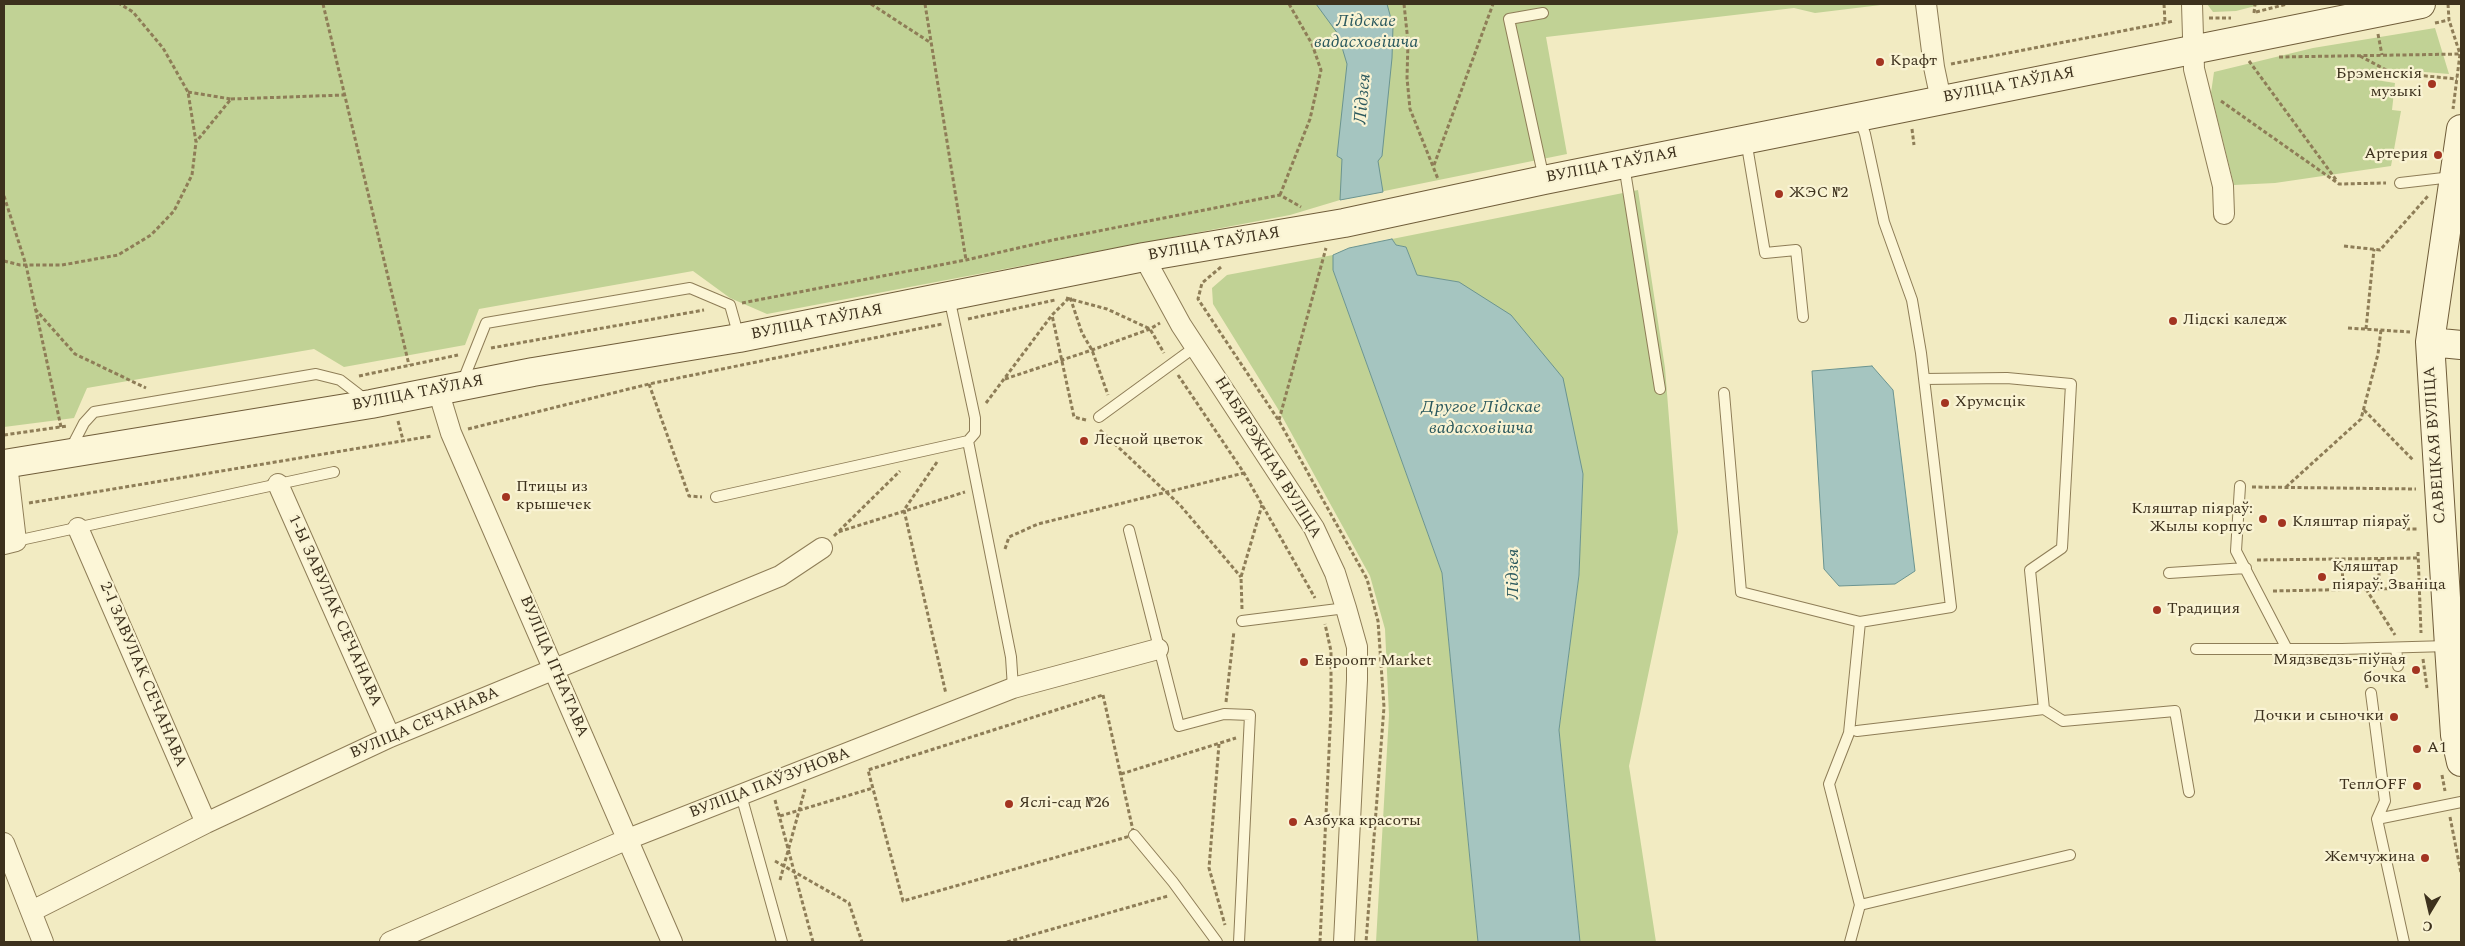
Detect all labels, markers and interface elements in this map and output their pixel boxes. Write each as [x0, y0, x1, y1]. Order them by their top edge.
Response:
water label: Лідскае вадасховішча [1314, 11, 1418, 54]
place label: Крафт [1890, 52, 1937, 72]
marker: Крафт [1874, 56, 1886, 68]
street label: ВУЛІЦА ТАЎЛАЯ [1942, 64, 2076, 108]
place label: Брэменскія музыкі [2336, 65, 2422, 103]
water label: Лідзея [1351, 73, 1377, 125]
marker: Брэменскія музыкі [2426, 78, 2438, 90]
street label: ВУЛІЦА ТАЎЛАЯ [1545, 144, 1679, 188]
place label: Артерия [2364, 145, 2428, 165]
marker: Артерия [2432, 149, 2444, 161]
place label: ЖЭС №2 [1789, 184, 1848, 204]
marker: ЖЭС №2 [1773, 188, 1785, 200]
street label: ВУЛІЦА ТАЎЛАЯ [1147, 224, 1281, 266]
street label: ВУЛІЦА ТАЎЛАЯ [750, 301, 884, 345]
place label: Лідскі каледж [2183, 311, 2287, 331]
marker: Лідскі каледж [2167, 315, 2179, 327]
street label: САВЕЦКАЯ ВУЛІЦА [2421, 366, 2451, 524]
street label: ВУЛІЦА ТАЎЛАЯ [351, 372, 485, 416]
street label: НАБЯРЭЖНАЯ ВУЛІЦА [1209, 374, 1325, 542]
place label: Хрумсцік [1955, 393, 2026, 413]
water label: Другое Лідскае вадасховішча [1421, 397, 1541, 439]
marker: Хрумсцік [1939, 397, 1951, 409]
place label: Лесной цветок [1094, 431, 1203, 451]
marker: Лесной цветок [1078, 435, 1090, 447]
place label: Птицы из крышечек [516, 478, 592, 516]
marker: Птицы из крышечек [500, 491, 512, 503]
place label: Кляштар піяраў: Жылы корпус [2131, 500, 2253, 538]
street label: 1-Ы ЗАВУЛАК СЕЧАНАВА [283, 512, 385, 710]
marker: Кляштар піяраў: Жылы корпус [2257, 513, 2269, 525]
place label: Кляштар піяраў [2292, 513, 2410, 533]
marker: Кляштар піяраў [2276, 517, 2288, 529]
water label: Лідзея [1503, 549, 1525, 599]
place label: Кляштар піяраў: Званіца [2332, 558, 2446, 596]
marker: Кляштар піяраў: Званіца [2316, 571, 2328, 583]
street label: 2-І ЗАВУЛАК СЕЧАНАВА [94, 580, 190, 770]
street label: ВУЛІЦА ІГНАТАВА [514, 593, 592, 741]
place label: Традиция [2167, 600, 2240, 620]
marker: Традиция [2151, 604, 2163, 616]
place label: Мядзведзь-піўная бочка [2273, 651, 2406, 689]
place label: Евроопт Market [1314, 652, 1432, 672]
marker: Евроопт Market [1298, 656, 1310, 668]
marker: Мядзведзь-піўная бочка [2410, 664, 2422, 676]
street label: ВУЛІЦА СЕЧАНАВА [348, 684, 502, 764]
place label: Дочки и сыночки [2254, 707, 2384, 727]
marker: Дочки и сыночки [2388, 711, 2400, 723]
place label: A1 [2427, 739, 2447, 759]
marker: A1 [2411, 743, 2423, 755]
street label: ВУЛІЦА ПАЎЗУНОВА [687, 744, 853, 824]
place label: ТеплОFF [2339, 776, 2407, 796]
marker: ТеплОFF [2411, 780, 2423, 792]
place label: Яслі-сад №26 [1019, 794, 1110, 814]
marker: Яслі-сад №26 [1003, 798, 1015, 810]
place label: Азбука красоты [1303, 812, 1421, 832]
marker: Азбука красоты [1287, 816, 1299, 828]
place label: Жемчужина [2324, 848, 2415, 868]
marker: Жемчужина [2419, 852, 2431, 864]
north arrow [2405, 886, 2455, 936]
text: С [2421, 915, 2434, 937]

